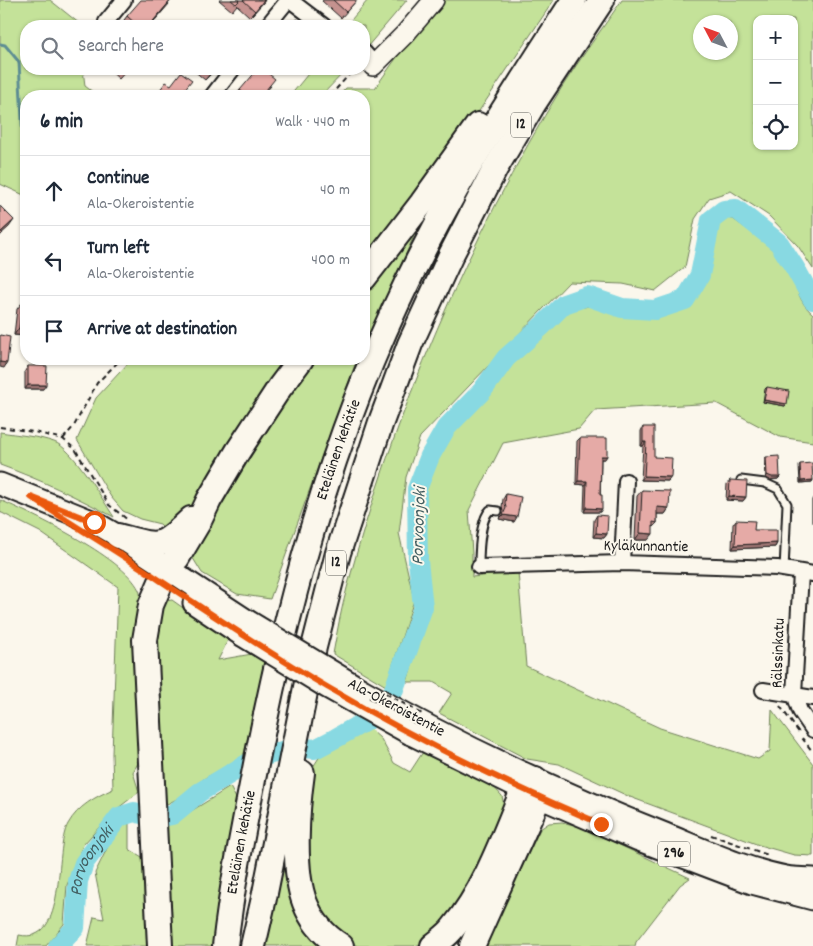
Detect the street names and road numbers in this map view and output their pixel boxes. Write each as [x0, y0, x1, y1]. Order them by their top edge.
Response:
road number: 12 [511, 112, 531, 138]
street label: Eteläinen kehätie [311, 396, 367, 503]
street label: Kyläkunnantie [603, 535, 689, 559]
road number: 12 [326, 550, 346, 576]
street label: Rälssinkatu [766, 617, 792, 689]
street label: Ala-Okeroistentie [343, 673, 449, 743]
street label: Eteläinen kehätie [221, 788, 262, 896]
road number: 296 [658, 842, 690, 866]

